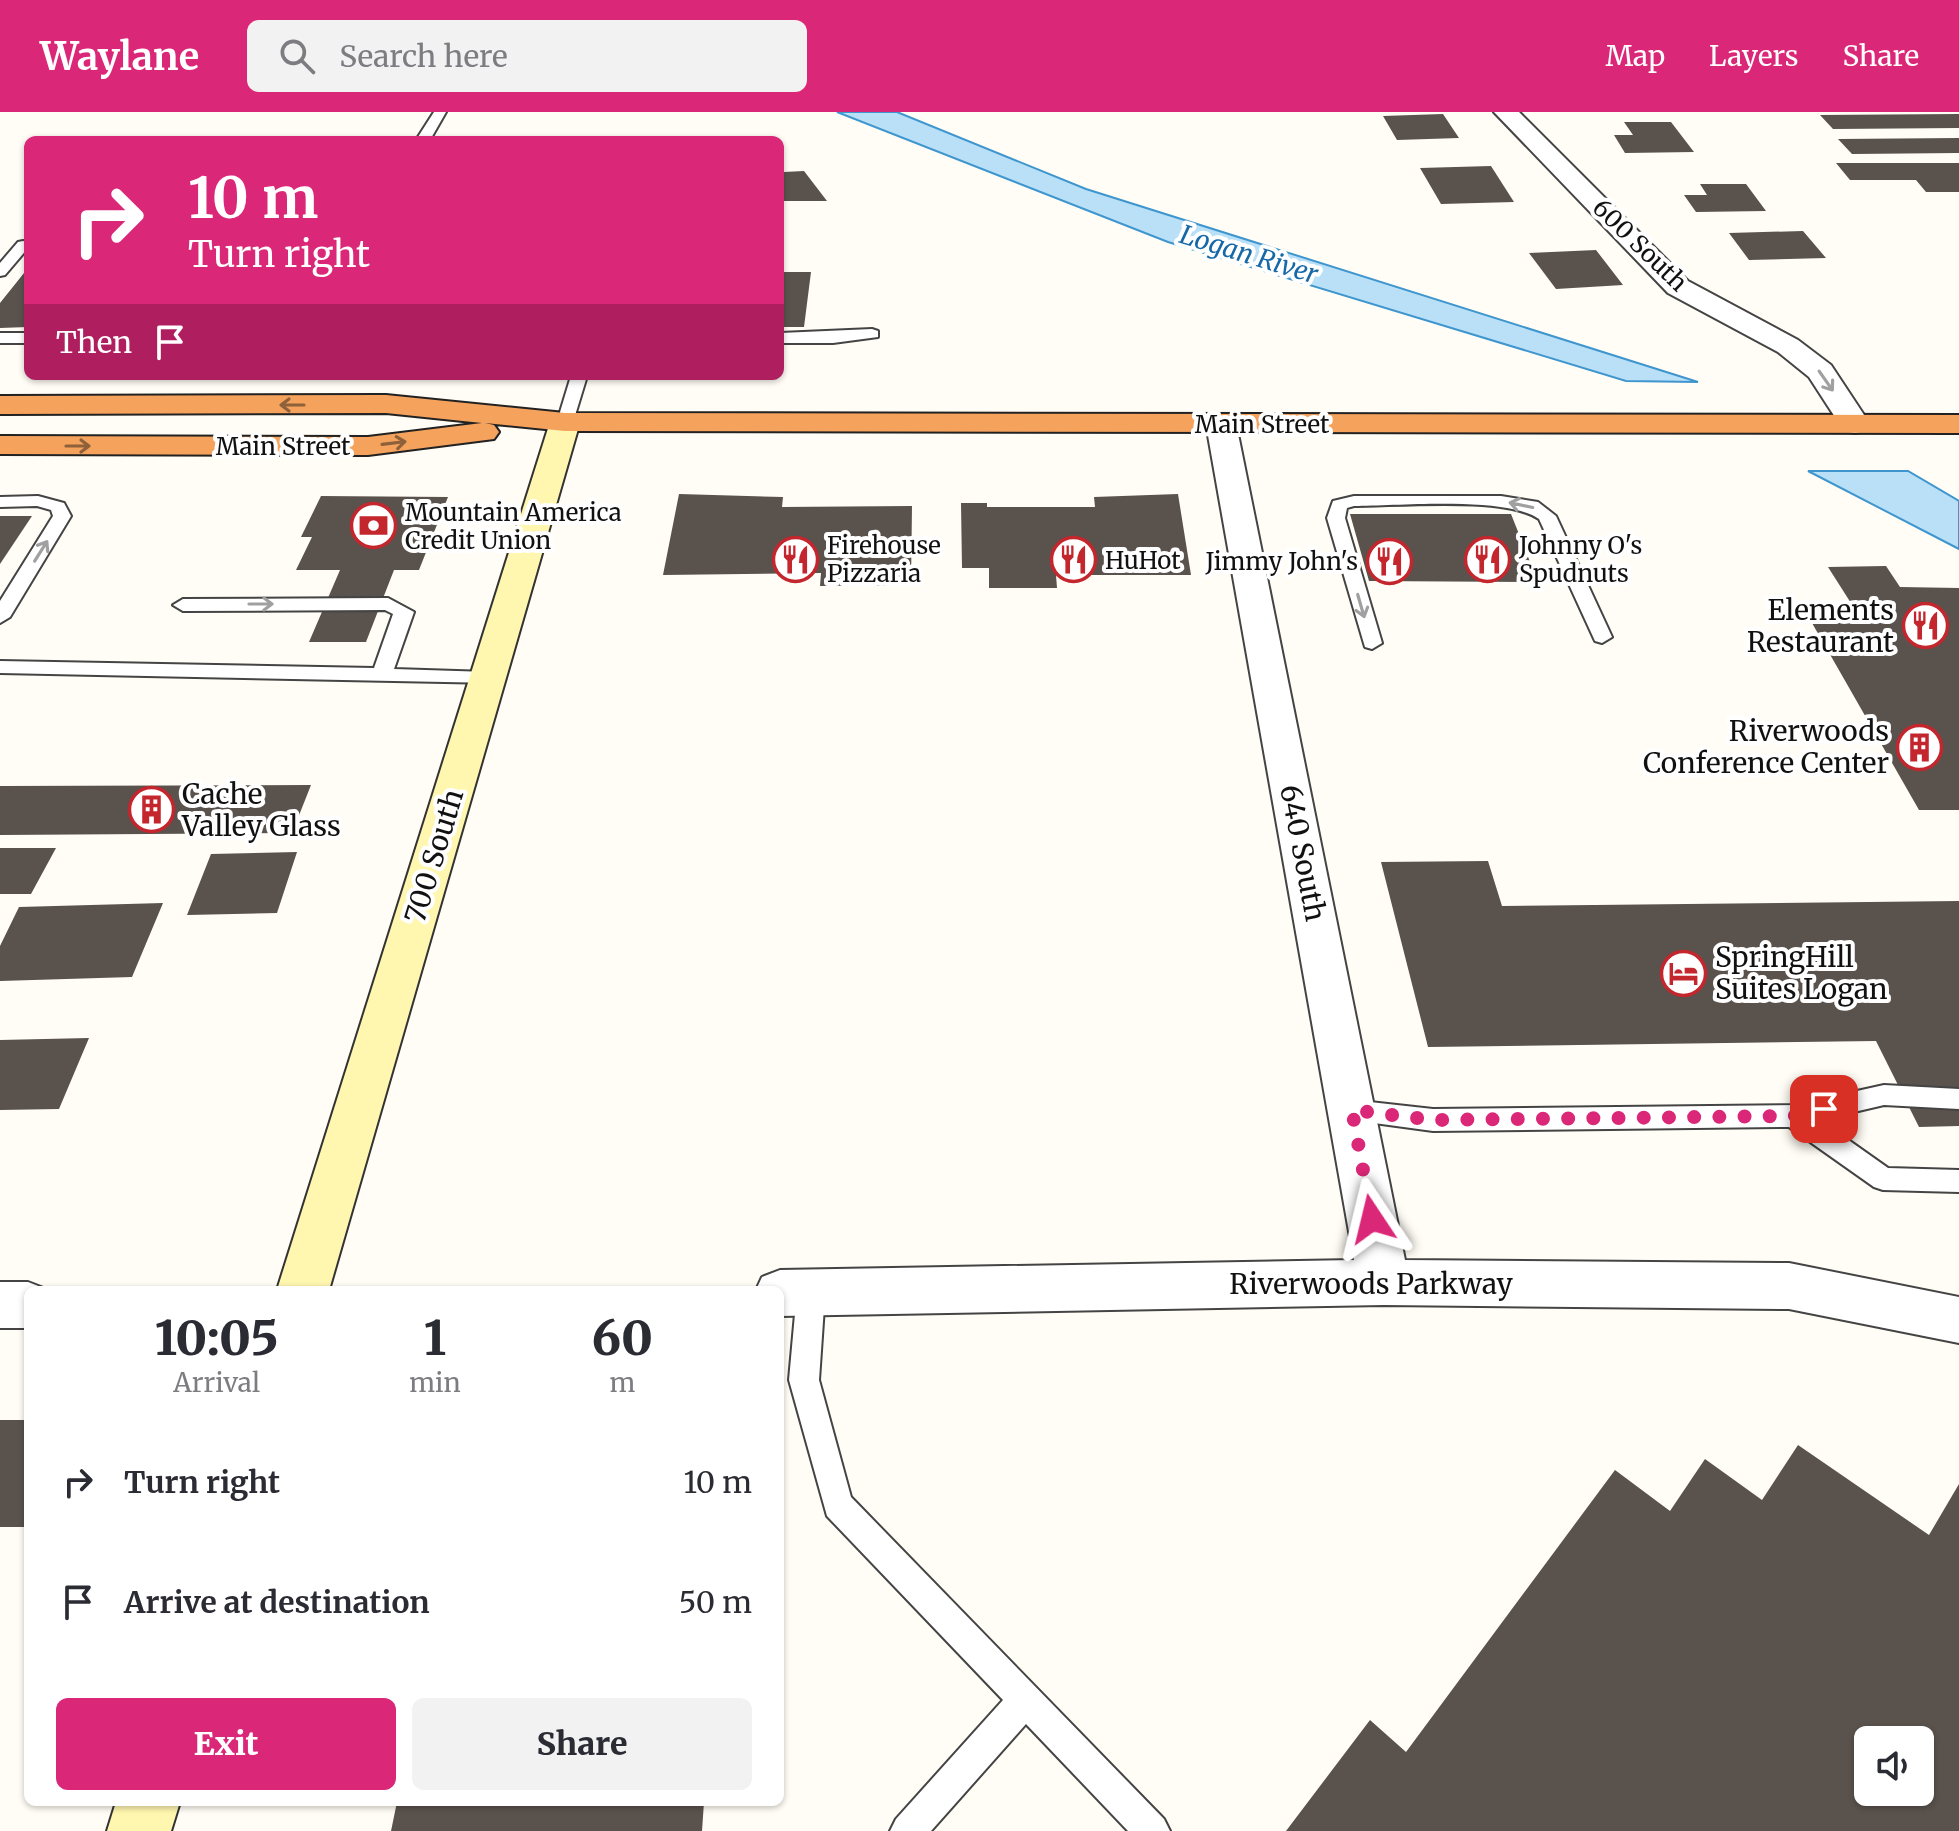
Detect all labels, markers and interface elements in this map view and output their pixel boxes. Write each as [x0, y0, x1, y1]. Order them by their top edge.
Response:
search box [247, 20, 807, 92]
text: Waylane [40, 33, 199, 80]
icon: search [275, 34, 319, 78]
text: Search here [339, 37, 508, 75]
text: Map [1605, 38, 1665, 74]
text: Layers [1709, 38, 1798, 74]
text: Share [1842, 38, 1919, 74]
text: 10 m [188, 163, 318, 233]
icon: right [56, 168, 160, 272]
street label: 600 South [1586, 192, 1694, 298]
water label: Logan River [1176, 217, 1322, 291]
text: Turn right [188, 232, 370, 277]
icon: arrive [148, 320, 192, 364]
text: Then [56, 323, 132, 361]
one-way arrow [1817, 370, 1834, 391]
one-way arrow [279, 397, 306, 412]
street label: Main Street [1195, 409, 1330, 440]
street label: Main Street [216, 431, 351, 462]
one-way arrow [381, 435, 406, 450]
one-way arrow [64, 438, 91, 454]
place label: Mountain America Credit Union [405, 497, 622, 556]
one-way arrow [1508, 497, 1534, 512]
bank icon: Mountain America Credit Union [350, 502, 398, 550]
place label: Firehouse Pizzaria [827, 530, 941, 589]
place label: Johnny O's Spudnuts [1518, 530, 1642, 589]
restaurant icon: Firehouse Pizzaria [772, 535, 820, 583]
restaurant icon: Johnny O's Spudnuts [1464, 535, 1512, 583]
restaurant icon: HuHot [1050, 536, 1098, 584]
restaurant icon: Jimmy John's [1365, 537, 1413, 585]
one-way arrow [33, 540, 49, 563]
place label: HuHot [1105, 545, 1181, 576]
place label: Jimmy John's [1204, 546, 1358, 577]
one-way arrow [1354, 592, 1369, 618]
place label: Elements Restaurant [1747, 592, 1894, 660]
one-way arrow [247, 596, 274, 612]
restaurant icon: Elements Restaurant [1901, 602, 1949, 650]
place label: Riverwoods Conference Center [1643, 713, 1889, 781]
building icon: Riverwoods Conference Center [1896, 723, 1944, 771]
place label: Cache Valley Glass [181, 776, 341, 844]
street label: 640 South [1272, 782, 1334, 924]
street label: 700 South [397, 785, 471, 927]
building icon: Cache Valley Glass [127, 786, 175, 834]
place label: SpringHill Suites Logan [1715, 939, 1888, 1007]
hotel icon: SpringHill Suites Logan [1660, 949, 1708, 997]
pin [1790, 1075, 1858, 1143]
icon: arrive [1802, 1087, 1846, 1131]
position arrow [1330, 1177, 1414, 1261]
street label: Riverwoods Parkway [1229, 1266, 1513, 1302]
text: 10:05 [155, 1308, 278, 1368]
text: 1 [424, 1308, 446, 1368]
text: 60 [592, 1308, 653, 1368]
text: Arrival [173, 1366, 260, 1399]
text: min [409, 1366, 461, 1399]
text: m [609, 1366, 635, 1399]
icon: right [56, 1460, 100, 1504]
text: Turn right [124, 1463, 280, 1501]
text: 10 m [684, 1463, 752, 1501]
icon: arrive [56, 1580, 100, 1624]
text: Arrive at destination [124, 1583, 430, 1621]
text: 50 m [679, 1583, 752, 1621]
button: Exit [56, 1698, 396, 1790]
button: Share [412, 1698, 752, 1790]
map controls [1854, 1726, 1934, 1806]
button: sound [1854, 1726, 1934, 1806]

